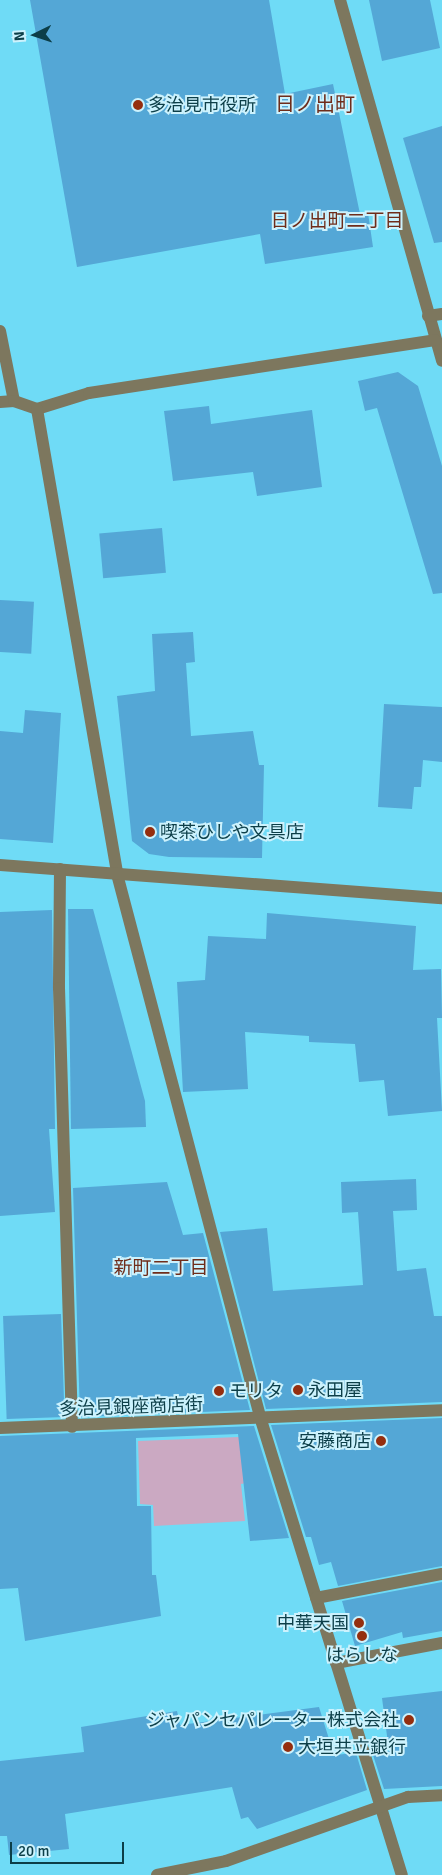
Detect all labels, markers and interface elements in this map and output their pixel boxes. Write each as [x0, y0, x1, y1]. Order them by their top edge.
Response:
north arrow [10, 10, 60, 60]
text: N [11, 31, 28, 42]
district label: 日ノ出町 [275, 92, 355, 116]
place label: 多治見市役所 [148, 94, 256, 116]
marker: 多治見市役所 [132, 99, 144, 111]
district label: 日ノ出町二丁目 [271, 211, 403, 233]
place label: 喫茶ひしや文具店 [160, 821, 304, 843]
marker: 喫茶ひしや文具店 [144, 826, 156, 838]
district label: 新町二丁目 [114, 1258, 208, 1280]
place label: 永田屋 [308, 1379, 362, 1401]
place label: モリタ [229, 1380, 283, 1402]
marker: 永田屋 [292, 1384, 304, 1396]
marker: モリタ [213, 1385, 225, 1397]
street label: 多治見銀座商店街 [59, 1394, 203, 1420]
place label: 安藤商店 [299, 1430, 371, 1452]
marker: 安藤商店 [375, 1435, 387, 1447]
place label: 中華天国 [277, 1612, 349, 1634]
marker: 中華天国 [353, 1617, 365, 1629]
marker: はらしな [356, 1630, 368, 1642]
place label: はらしな [326, 1644, 398, 1666]
place label: ジャパンセパレーター株式会社 [147, 1709, 399, 1731]
marker: ジャパンセパレーター株式会社 [403, 1714, 415, 1726]
place label: 大垣共立銀行 [298, 1736, 406, 1758]
marker: 大垣共立銀行 [282, 1741, 294, 1753]
scale bar [12, 1832, 126, 1864]
text: 20 m [18, 1842, 49, 1860]

